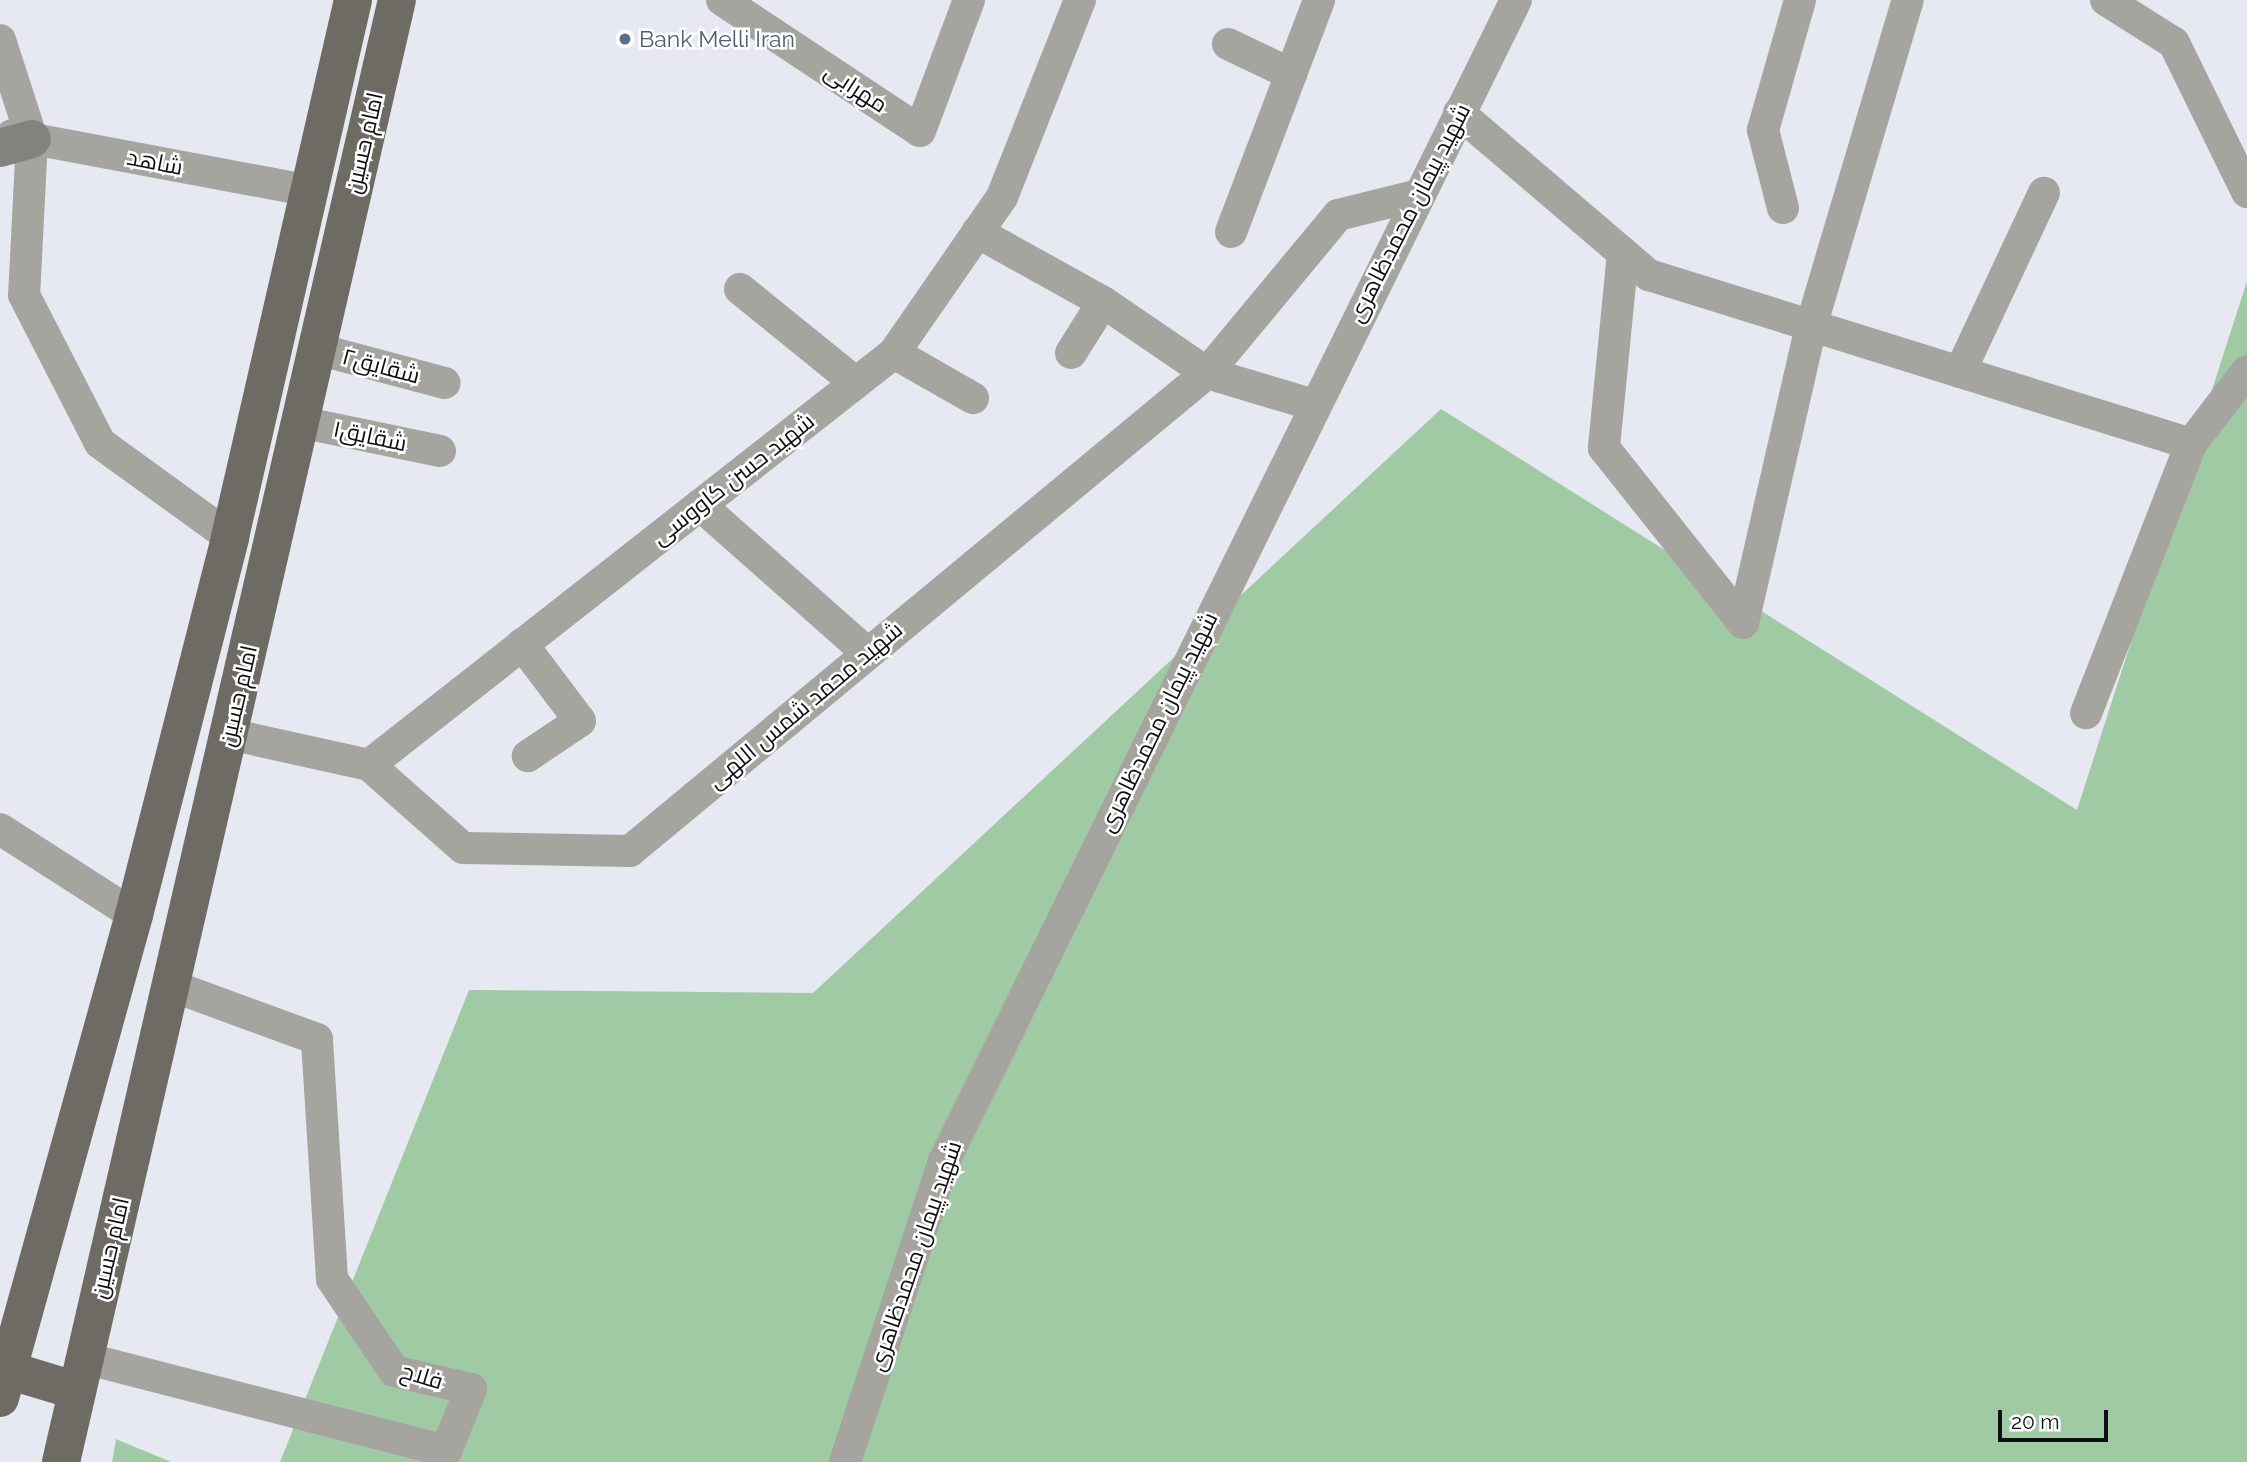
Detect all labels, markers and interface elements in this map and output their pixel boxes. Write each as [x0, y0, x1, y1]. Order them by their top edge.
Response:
place label: Bank Melli Iran [639, 25, 795, 53]
marker: Bank Melli Iran [617, 31, 633, 47]
street label: مهرابی [819, 57, 893, 119]
street label: امام حسین [339, 90, 389, 196]
street label: شهید پیمان محمدظاهری [1342, 99, 1476, 327]
street label: شاهد [125, 143, 185, 181]
street label: شقایق۲ [339, 342, 423, 390]
street label: شهید حسن کاووسی [646, 407, 820, 551]
street label: شقایق۱ [331, 415, 409, 457]
street label: شهید پیمان محمدظاهری [1093, 607, 1223, 837]
street label: شهید محمد شمس اللهی [702, 615, 908, 795]
street label: امام حسین [213, 643, 263, 749]
street label: شهید پیمان محمدظاهری [863, 1137, 967, 1375]
street label: امام حسین [85, 1195, 135, 1301]
street label: فلاح [398, 1357, 446, 1395]
scale bar [2002, 1396, 2112, 1440]
text: 20 m [2011, 1409, 2059, 1434]

